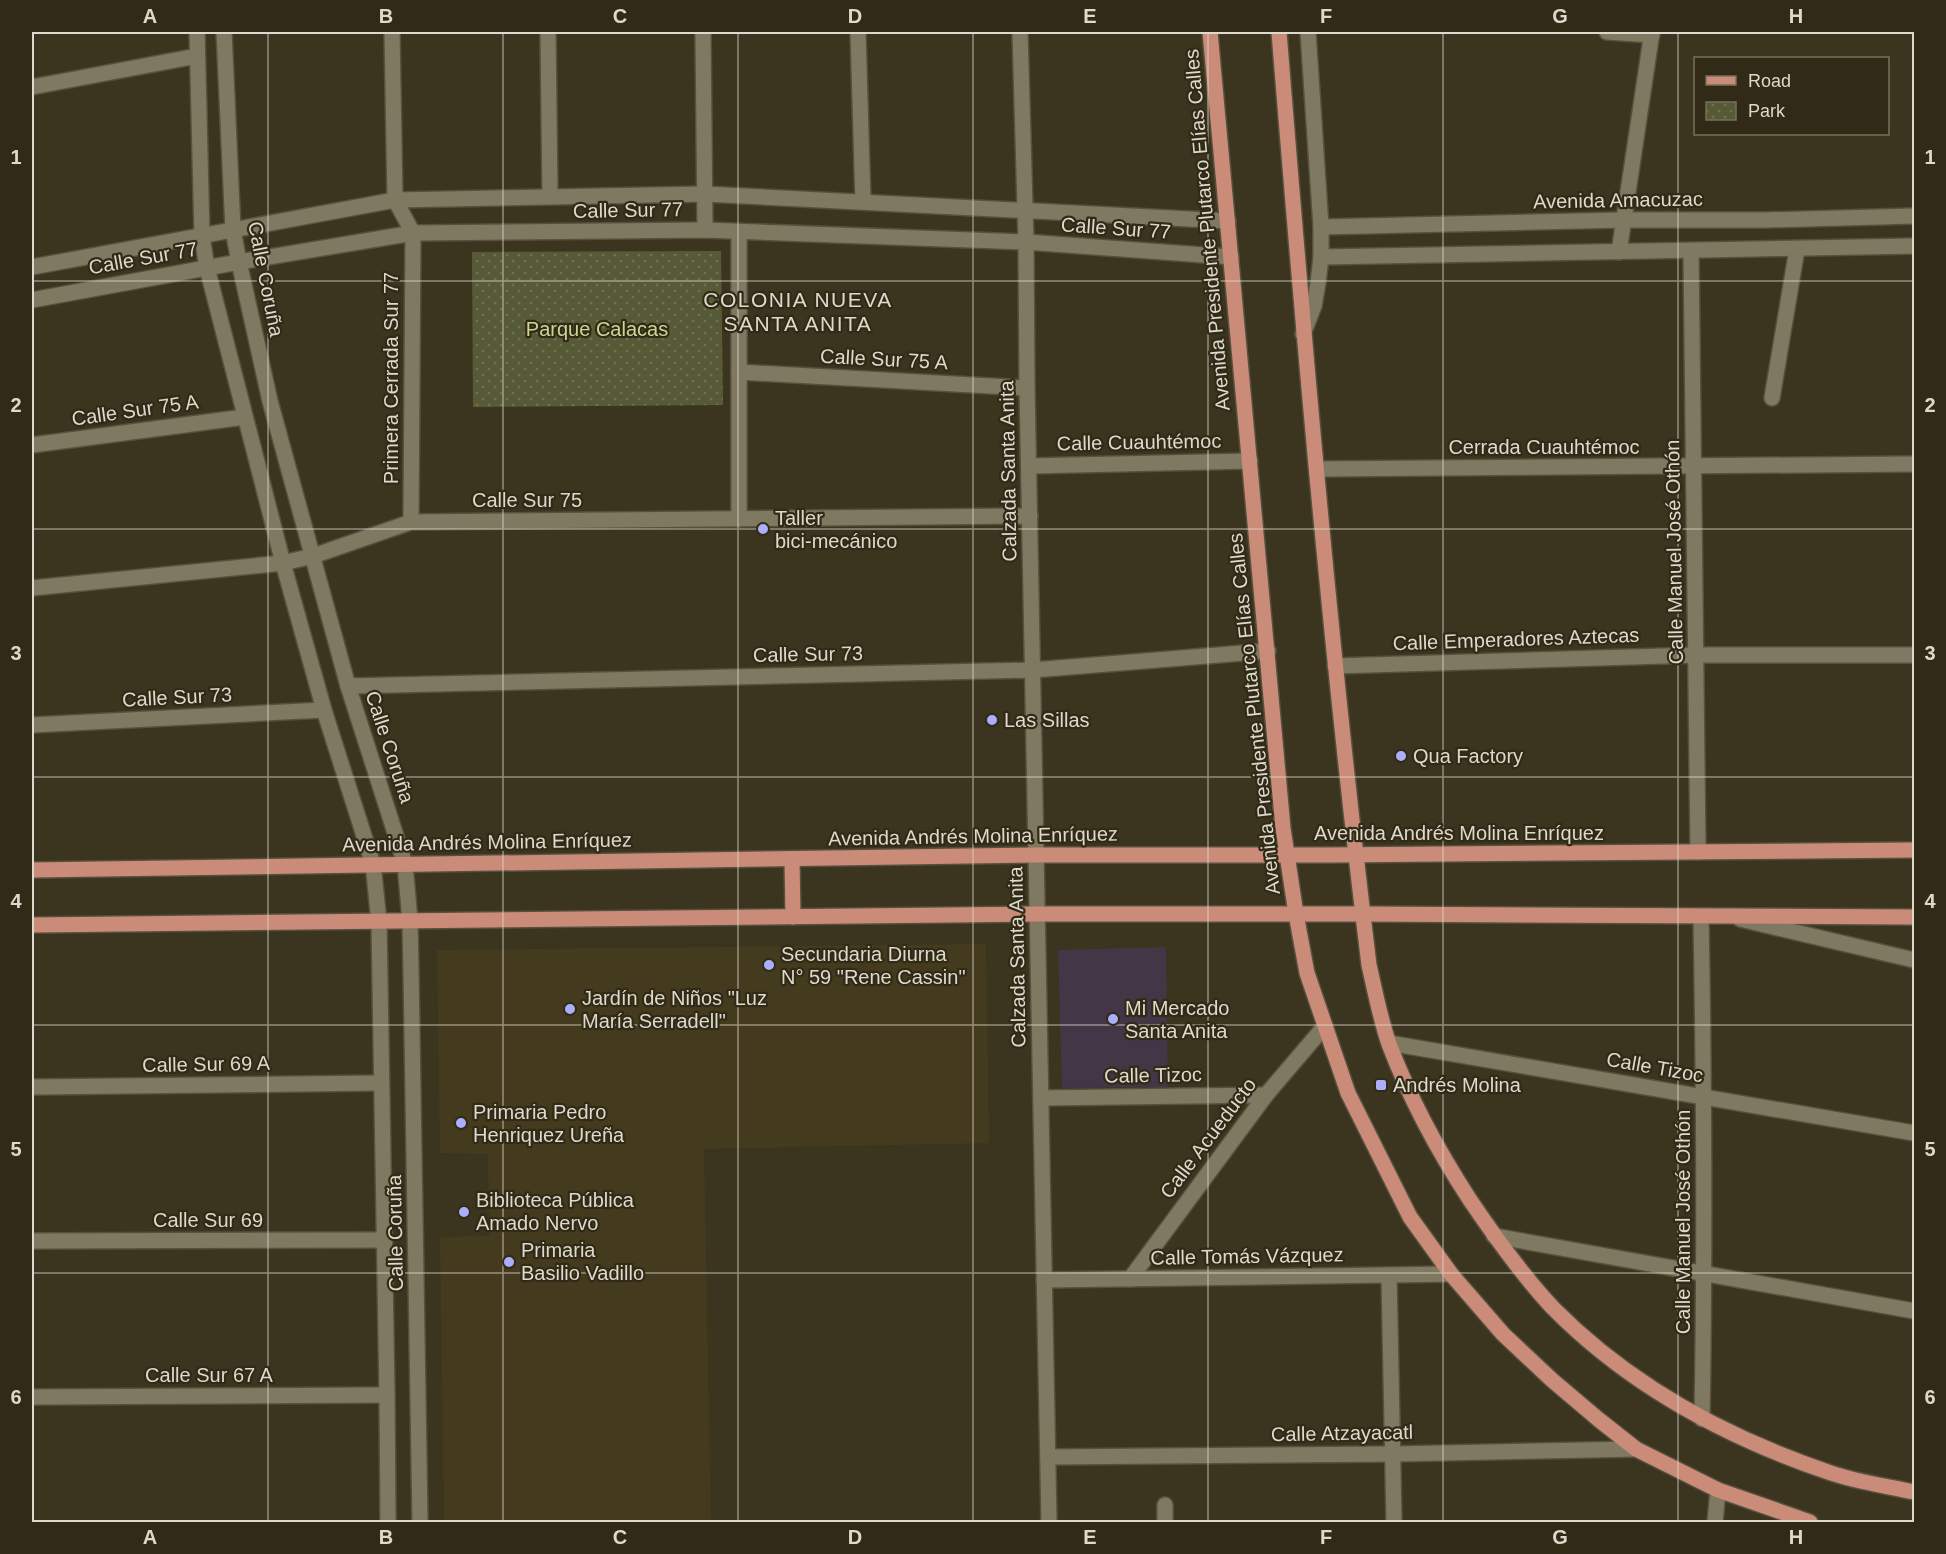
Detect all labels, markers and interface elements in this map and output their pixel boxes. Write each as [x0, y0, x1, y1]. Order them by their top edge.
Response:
text: A [143, 5, 157, 27]
text: B [379, 5, 393, 27]
text: C [613, 5, 627, 27]
text: D [848, 5, 862, 27]
text: E [1083, 5, 1097, 27]
text: F [1320, 5, 1332, 27]
text: G [1552, 5, 1568, 27]
text: H [1789, 5, 1803, 27]
street label: Avenida Presidente Plutarco Elías Calles [1180, 48, 1234, 412]
legend [1694, 57, 1889, 135]
text: Road [1748, 71, 1791, 91]
text: Park [1748, 101, 1786, 121]
text: 1 [10, 146, 22, 168]
text: 1 [1924, 146, 1936, 168]
street label: Avenida Amacuzac [1533, 188, 1703, 212]
street label: Calle Sur 77 [573, 198, 683, 222]
street label: Calle Sur 77 [1060, 213, 1172, 243]
street label: Calle Coruña [244, 220, 288, 339]
street label: Calle Sur 77 [87, 238, 199, 278]
street label: Primera Cerrada Sur 77 [380, 272, 402, 484]
district label: COLONIA NUEVA SANTA ANITA [703, 288, 893, 335]
park label: Parque Calacas [526, 318, 668, 340]
street label: Calle Sur 75 A [820, 345, 949, 373]
street label: Calzada Santa Anita [995, 379, 1021, 562]
street label: Calle Sur 75 A [70, 390, 200, 430]
text: 2 [10, 394, 22, 416]
text: 2 [1924, 394, 1936, 416]
street label: Calle Cuauhtémoc [1057, 430, 1221, 454]
street label: Cerrada Cuauhtémoc [1448, 436, 1640, 458]
street label: Calle Manuel José Othón [1661, 440, 1687, 664]
street label: Calle Sur 75 [472, 489, 582, 511]
place label: Taller bici-mecánico [775, 507, 897, 552]
marker: Taller bici-mecánico [756, 522, 770, 536]
street label: Avenida Presidente Plutarco Elías Calles [1224, 532, 1284, 896]
street label: Calle Emperadores Aztecas [1392, 624, 1640, 654]
text: 3 [10, 642, 22, 664]
street label: Calle Sur 73 [753, 642, 863, 666]
text: 3 [1924, 642, 1936, 664]
street label: Calle Sur 73 [121, 683, 233, 711]
street label: Calle Coruña [362, 688, 419, 807]
place label: Las Sillas [1004, 709, 1090, 731]
marker: Las Sillas [985, 713, 999, 727]
place label: Qua Factory [1413, 745, 1523, 767]
marker: Qua Factory [1394, 749, 1408, 763]
street label: Avenida Andrés Molina Enríquez [828, 822, 1118, 850]
street label: Avenida Andrés Molina Enríquez [1314, 822, 1604, 844]
street label: Avenida Andrés Molina Enríquez [342, 828, 632, 856]
street label: Calzada Santa Anita [1004, 865, 1030, 1048]
text: 4 [10, 890, 22, 912]
text: 4 [1924, 890, 1936, 912]
place label: Secundaria Diurna N° 59 "Rene Cassin" [781, 943, 966, 988]
marker: Secundaria Diurna N° 59 "Rene Cassin" [762, 958, 776, 972]
place label: Jardín de Niños "Luz María Serradell" [582, 987, 767, 1032]
place label: Mi Mercado Santa Anita [1125, 997, 1229, 1042]
marker: Jardín de Niños "Luz María Serradell" [563, 1002, 577, 1016]
marker: Mi Mercado Santa Anita [1106, 1012, 1120, 1026]
street label: Calle Tizoc [1605, 1048, 1705, 1086]
street label: Calle Sur 69 A [142, 1052, 271, 1076]
street label: Calle Tizoc [1104, 1063, 1202, 1087]
street label: Calle Acueducto [1156, 1074, 1260, 1202]
place label: Andrés Molina [1393, 1074, 1522, 1096]
marker: Andrés Molina [1374, 1078, 1388, 1092]
place label: Primaria Pedro Henriquez Ureña [473, 1101, 625, 1146]
street label: Calle Manuel José Othón [1672, 1110, 1694, 1334]
marker: Primaria Pedro Henriquez Ureña [454, 1116, 468, 1130]
text: 5 [10, 1138, 22, 1160]
text: 5 [1924, 1138, 1936, 1160]
street label: Calle Coruña [383, 1174, 407, 1292]
place label: Biblioteca Pública Amado Nervo [476, 1189, 635, 1234]
marker: Biblioteca Pública Amado Nervo [457, 1205, 471, 1219]
street label: Calle Sur 69 [153, 1209, 263, 1231]
place label: Primaria Basilio Vadillo [521, 1239, 644, 1284]
street label: Calle Tomás Vázquez [1150, 1243, 1344, 1269]
marker: Primaria Basilio Vadillo [502, 1255, 516, 1269]
street label: Calle Sur 67 A [145, 1364, 274, 1386]
text: 6 [10, 1386, 22, 1408]
text: 6 [1924, 1386, 1936, 1408]
street label: Calle Atzayacatl [1271, 1421, 1413, 1445]
text: A [143, 1526, 157, 1548]
text: B [379, 1526, 393, 1548]
text: C [613, 1526, 627, 1548]
text: D [848, 1526, 862, 1548]
text: E [1083, 1526, 1097, 1548]
text: F [1320, 1526, 1332, 1548]
text: G [1552, 1526, 1568, 1548]
text: H [1789, 1526, 1803, 1548]

